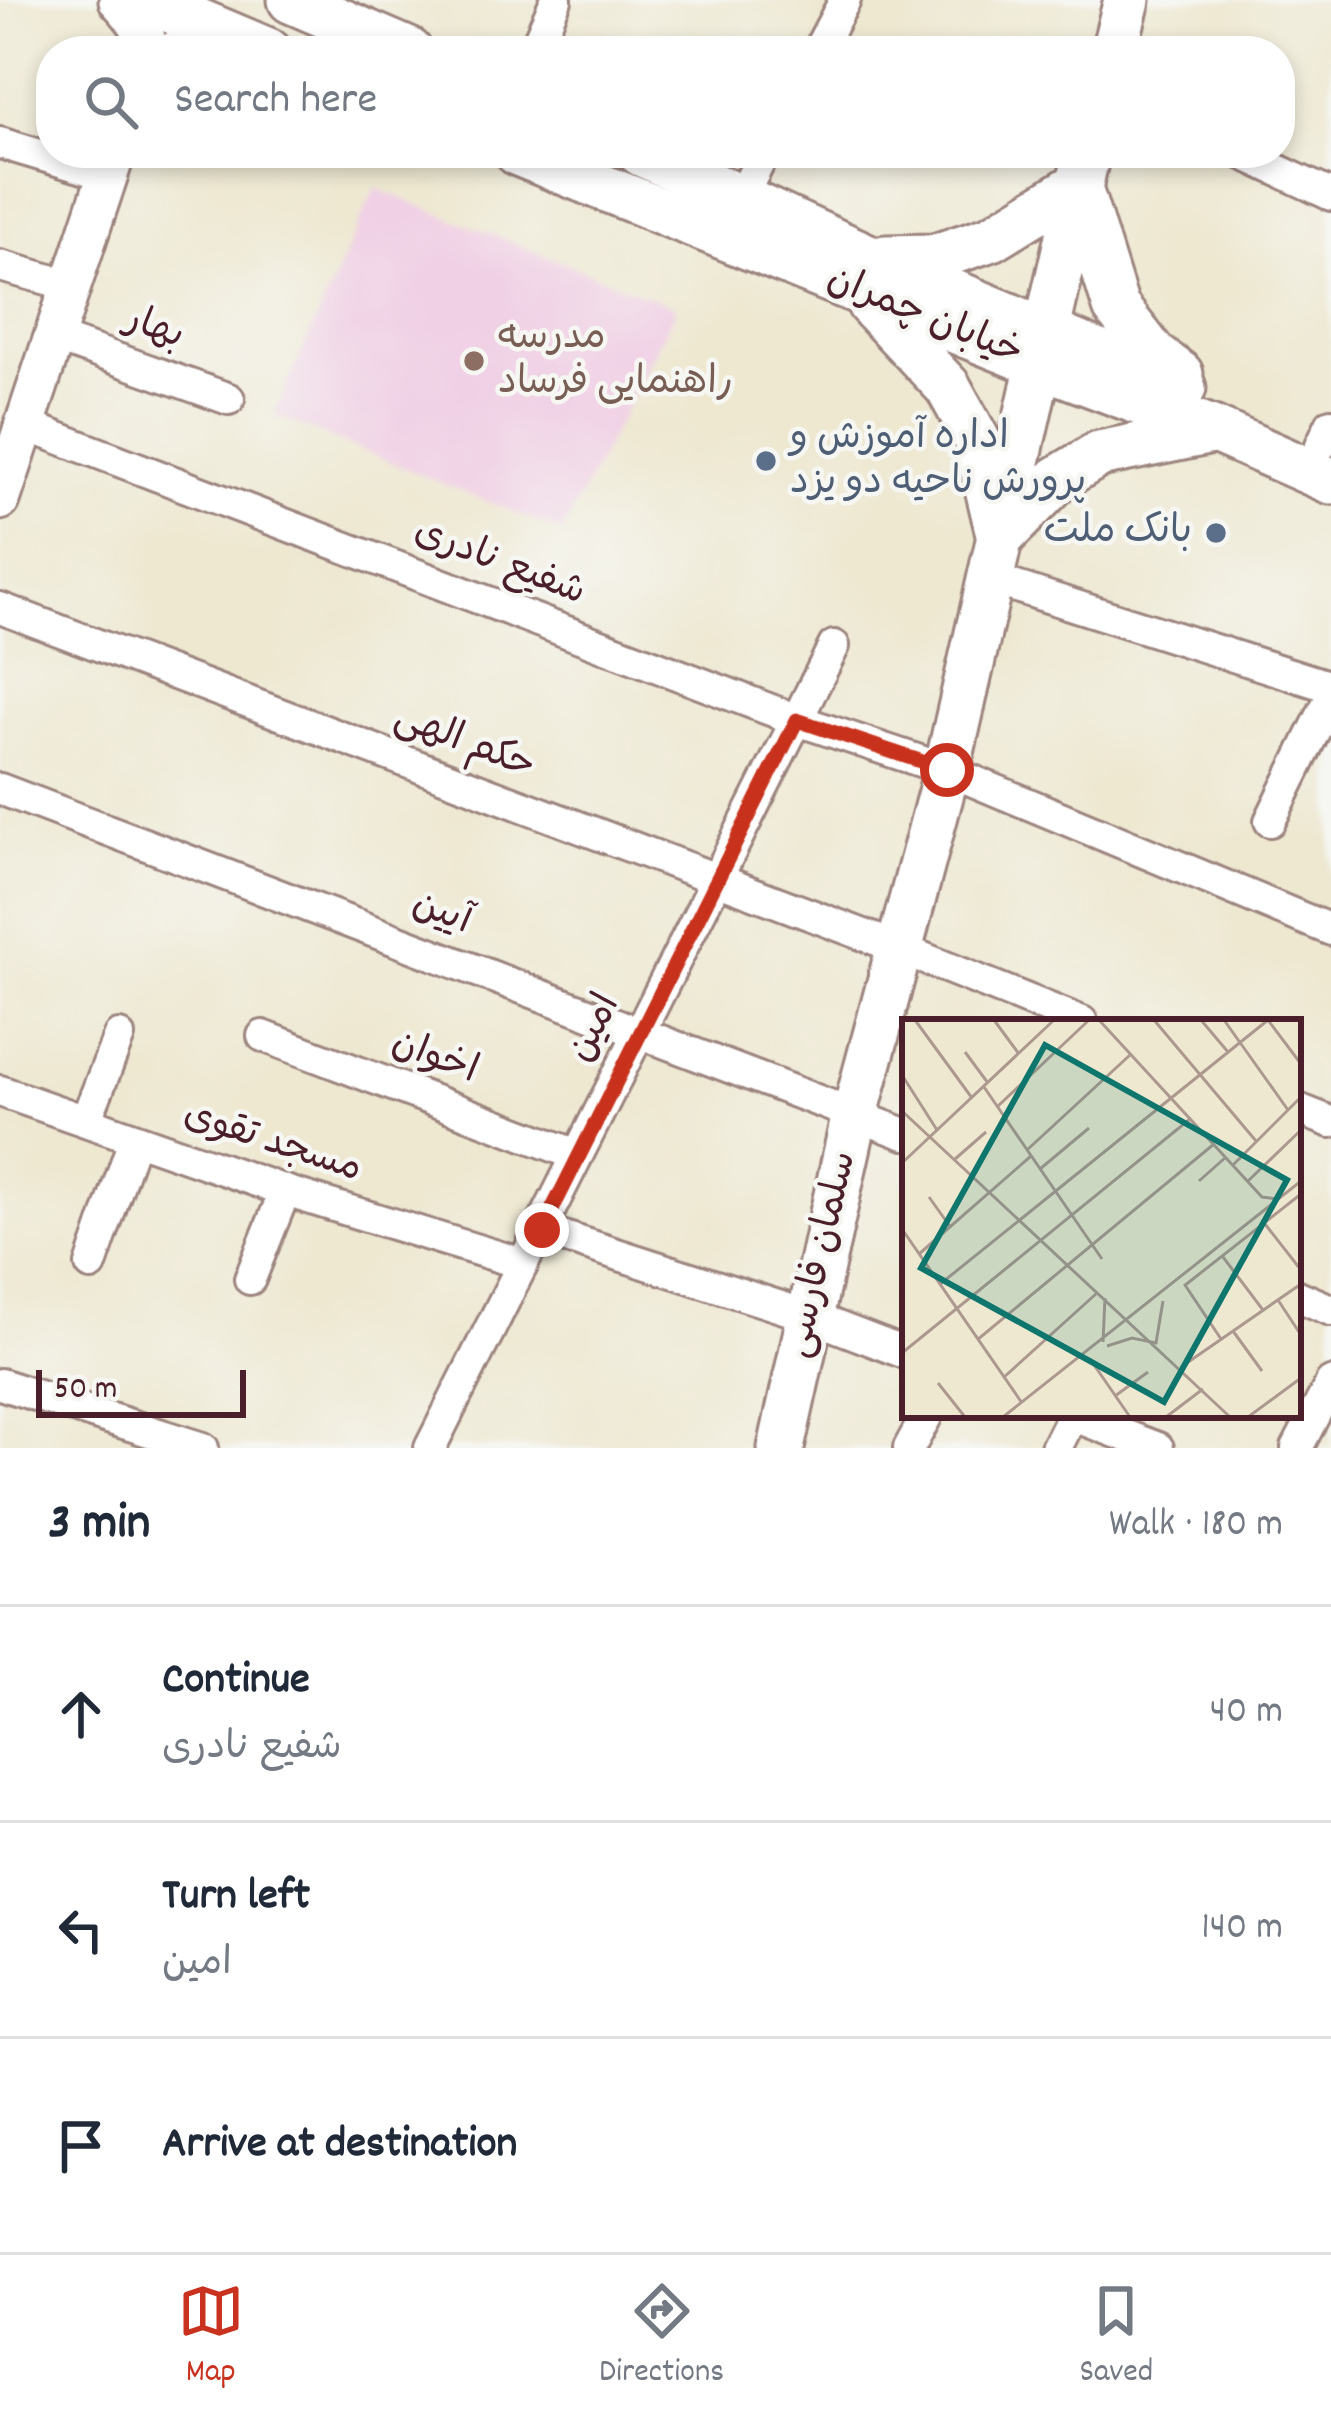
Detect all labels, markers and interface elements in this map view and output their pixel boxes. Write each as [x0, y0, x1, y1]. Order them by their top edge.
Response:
search box [36, 36, 1295, 168]
icon: search [78, 69, 144, 135]
text: Search here [174, 70, 377, 134]
street label: خیابان چمران [818, 254, 1030, 382]
street label: بهار [114, 293, 191, 366]
place label: مدرسه راهنمایی فرساد [498, 312, 733, 412]
marker: مدرسه راهنمایی فرساد [461, 348, 487, 374]
place label: اداره آموزش و پرورش ناحیه دو یزد [787, 412, 1086, 512]
marker: اداره آموزش و پرورش ناحیه دو یزد [753, 448, 779, 474]
street label: شفیع نادری [405, 506, 593, 622]
place label: بانک ملت [1044, 506, 1192, 561]
marker: بانک ملت [1203, 520, 1229, 546]
street label: حکم الهی [385, 692, 543, 796]
route start [920, 743, 974, 797]
street label: آیین [403, 879, 480, 952]
street label: امین [556, 985, 636, 1073]
street label: اخوان [383, 1017, 485, 1101]
inset map [902, 1019, 1301, 1418]
street label: مسجد تقوی [176, 1089, 368, 1199]
street label: سلمان فارسی [773, 1146, 873, 1364]
route end [515, 1203, 569, 1257]
scale bar [36, 1364, 246, 1417]
text: 50 m [54, 1367, 118, 1414]
text: 3 min [48, 1490, 150, 1562]
text: Walk · 180 m [1109, 1499, 1283, 1554]
text: Continue [162, 1650, 310, 1714]
icon: ahead [48, 1681, 114, 1747]
text: 40 m [1210, 1686, 1283, 1741]
text: شفیع نادری [162, 1722, 342, 1777]
text: Turn left [162, 1866, 310, 1930]
icon: left [48, 1897, 114, 1963]
text: 140 m [1201, 1902, 1283, 1957]
text: امین [162, 1938, 232, 1993]
icon: arrive [48, 2113, 114, 2179]
text: Arrive at destination [162, 2114, 517, 2178]
tab: Map [178, 2278, 244, 2397]
tab: Directions [599, 2278, 724, 2397]
tab: Saved [1080, 2278, 1153, 2397]

